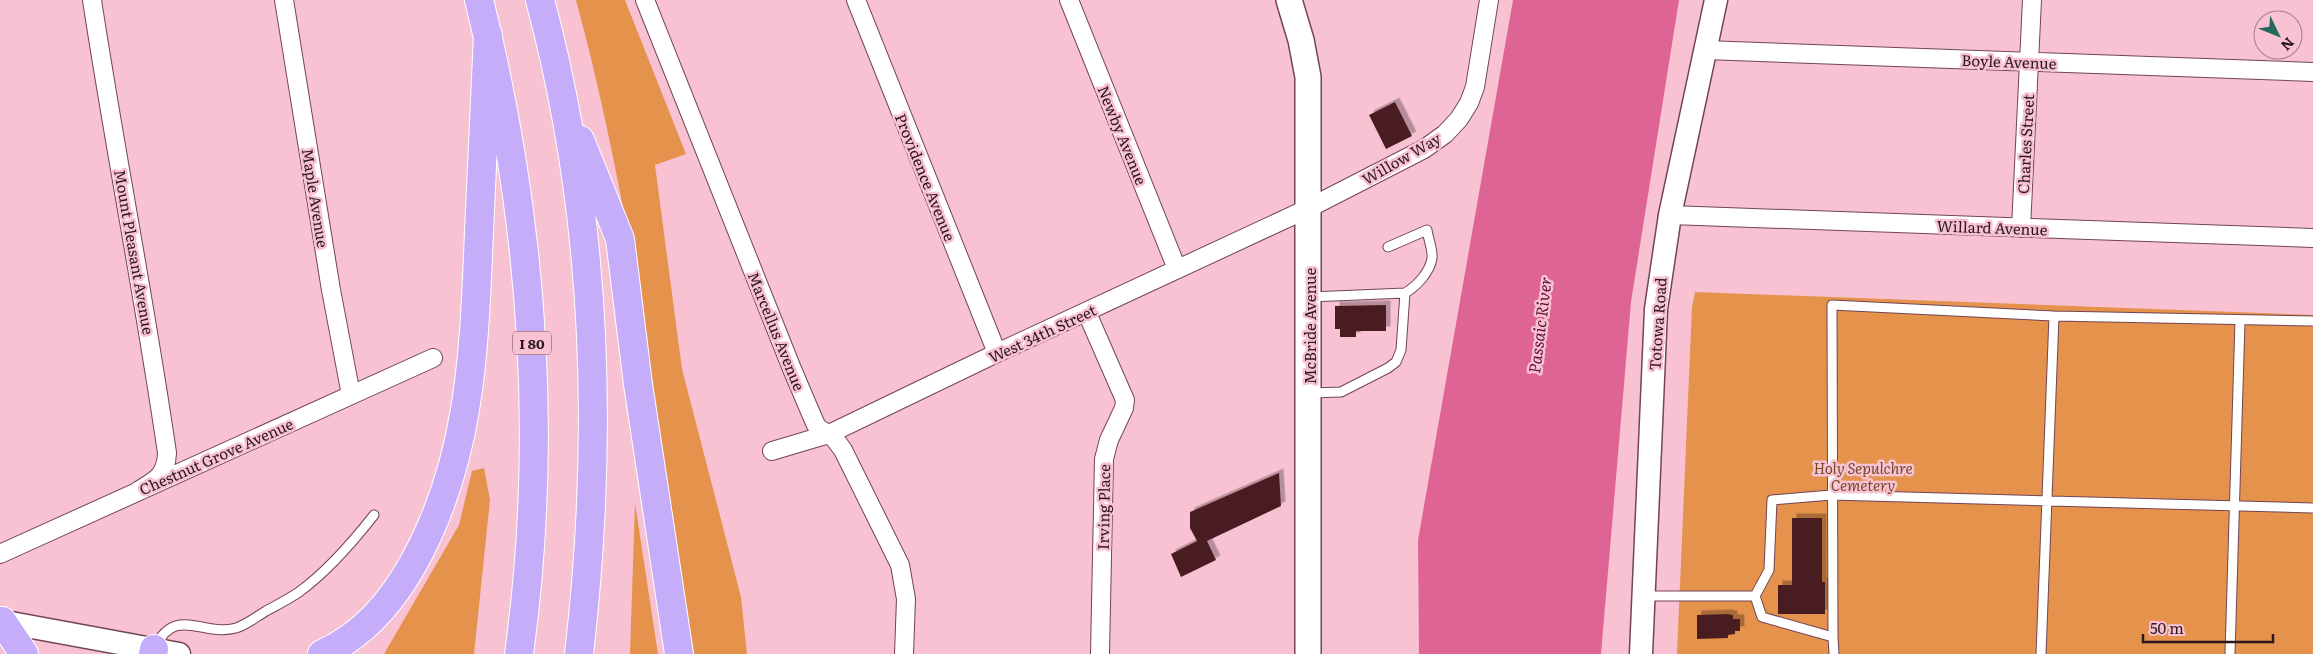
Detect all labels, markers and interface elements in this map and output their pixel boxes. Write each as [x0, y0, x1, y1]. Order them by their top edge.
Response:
north arrow [2253, 10, 2303, 60]
text: N [2277, 33, 2300, 56]
street label: Boyle Avenue [1961, 48, 2057, 74]
street label: Newby Avenue [1093, 82, 1154, 188]
street label: Charles Street [2011, 93, 2039, 195]
street label: Providence Avenue [890, 110, 962, 244]
street label: Willow Way [1357, 126, 1445, 190]
street label: Maple Avenue [297, 147, 335, 249]
street label: Mount Pleasant Avenue [109, 168, 161, 336]
street label: Willard Avenue [1936, 214, 2048, 240]
street label: McBride Avenue [1298, 267, 1321, 384]
street label: Marcellus Avenue [743, 268, 811, 394]
water label: Passaic River [1521, 275, 1557, 375]
street label: Totowa Road [1642, 277, 1672, 371]
street label: West 34th Street [984, 298, 1100, 368]
road number: I 80 [513, 332, 551, 354]
street label: Chestnut Grove Avenue [135, 412, 297, 500]
park label: Holy Sepulchre Cemetery [1813, 456, 1913, 496]
street label: Irving Place [1091, 464, 1115, 550]
scale bar [2143, 612, 2273, 644]
text: 50 m [2150, 616, 2184, 639]

